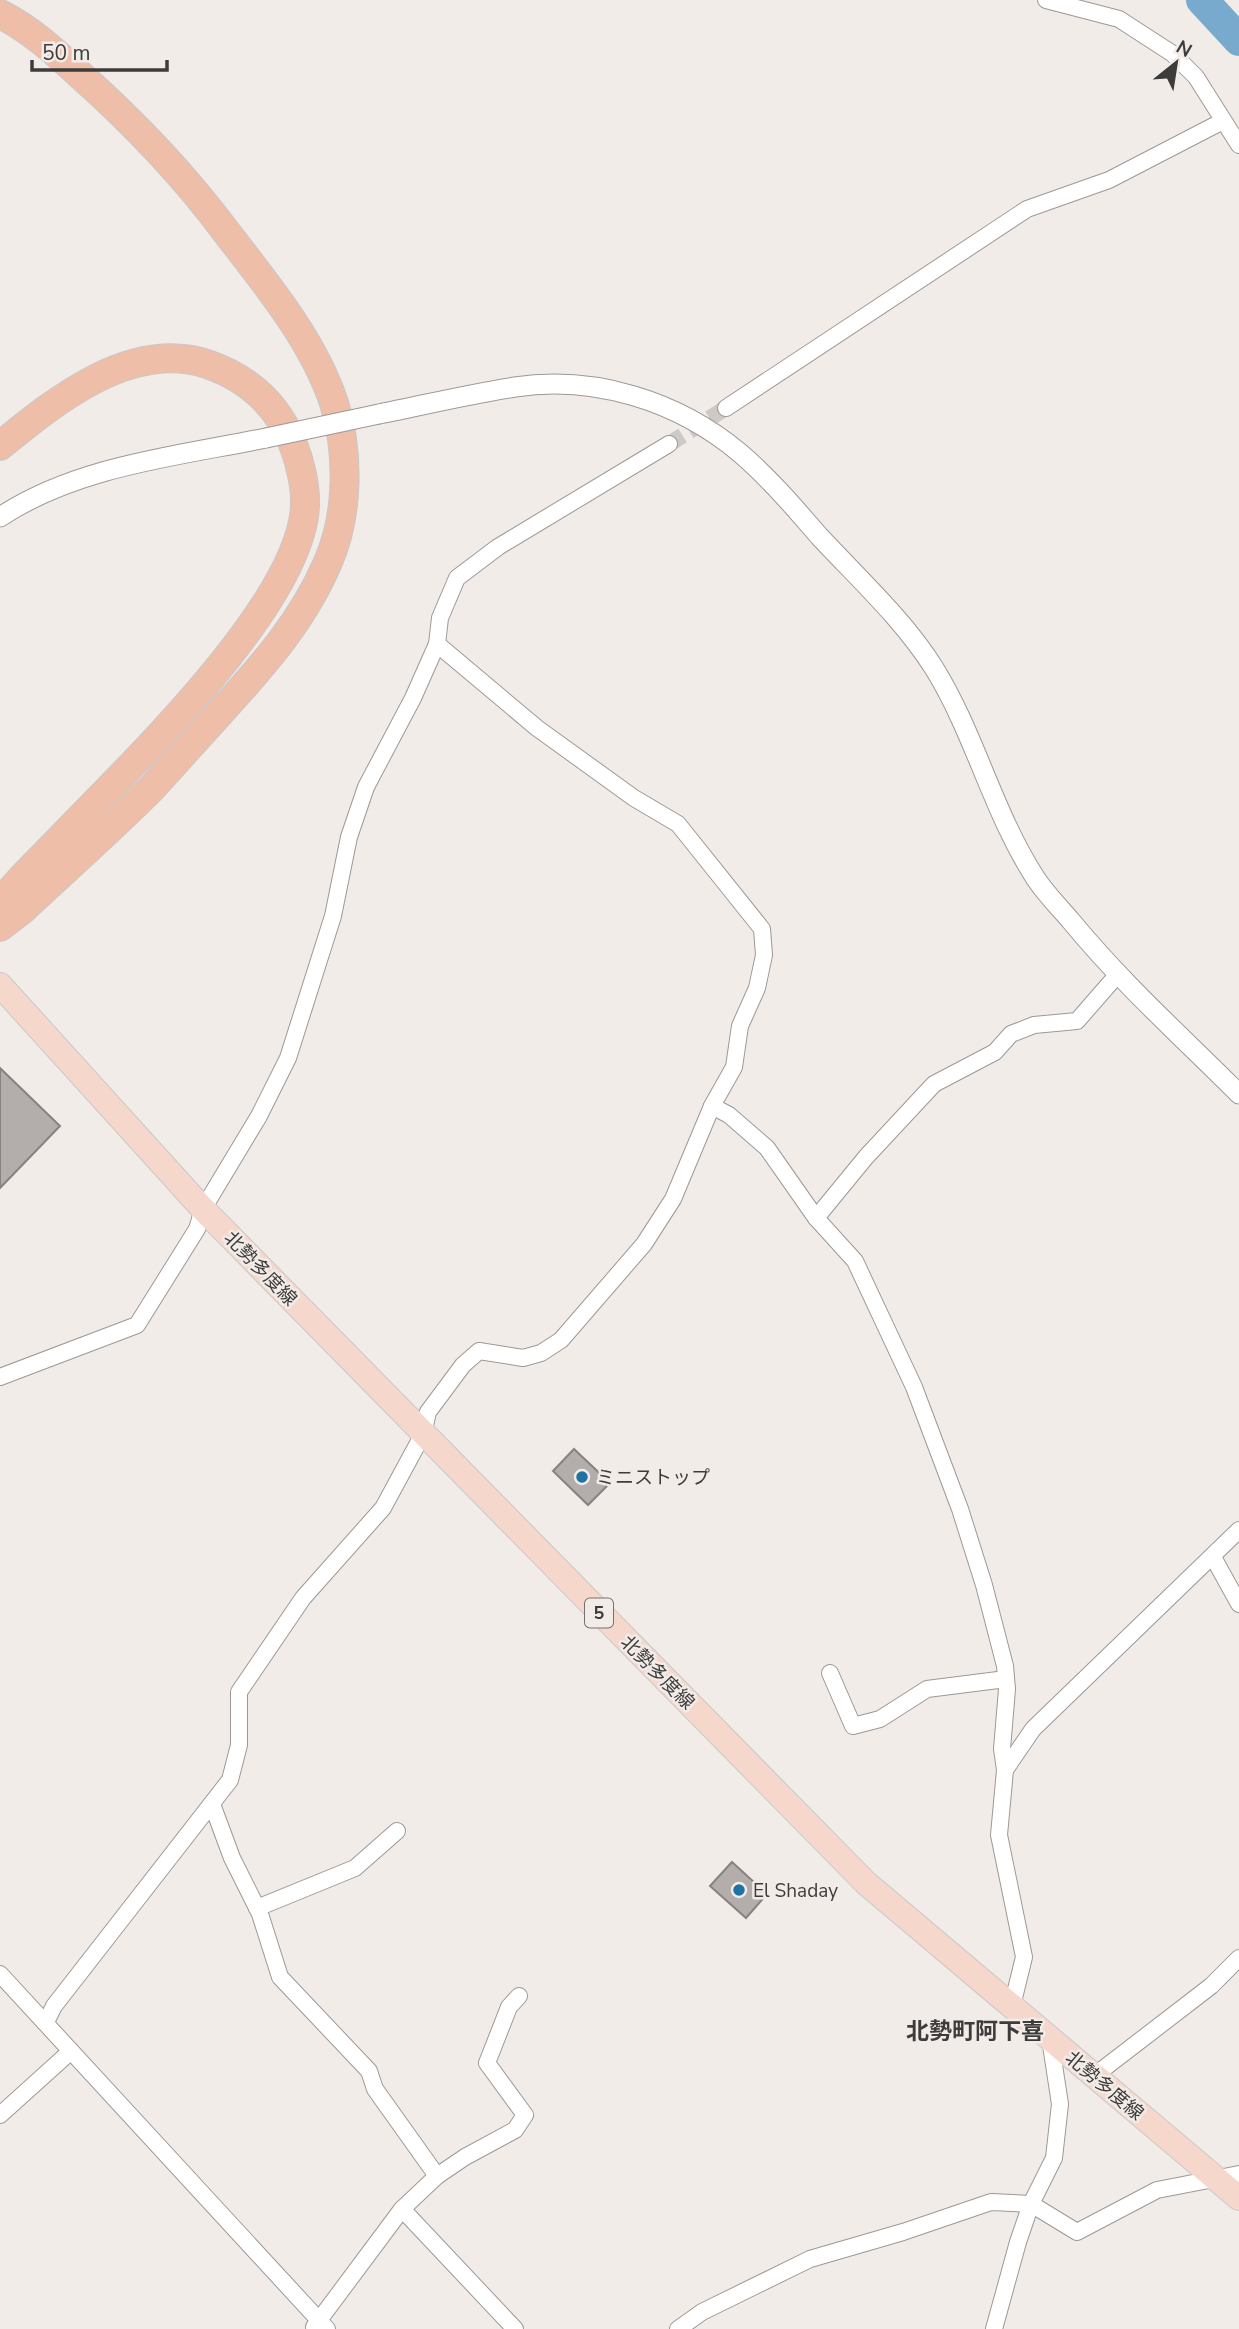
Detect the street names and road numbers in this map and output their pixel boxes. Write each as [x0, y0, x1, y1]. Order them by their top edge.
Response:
street label: 北勢多度線 [218, 1225, 303, 1312]
road number: 5 [585, 1598, 613, 1628]
street label: 北勢多度線 [615, 1630, 700, 1715]
street label: 北勢多度線 [1060, 2045, 1149, 2126]

